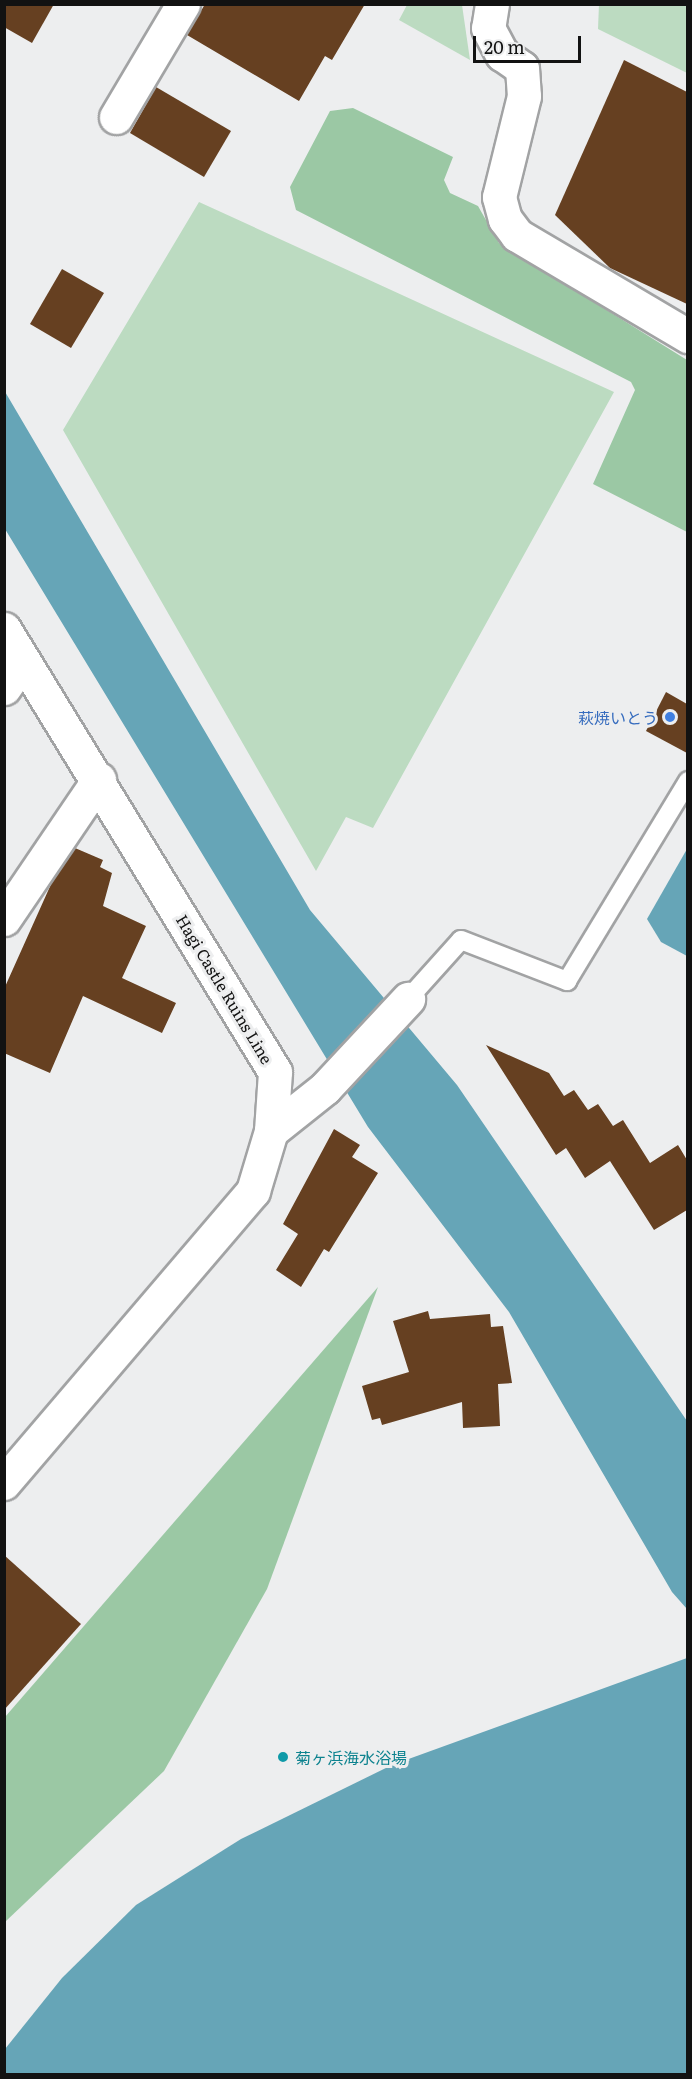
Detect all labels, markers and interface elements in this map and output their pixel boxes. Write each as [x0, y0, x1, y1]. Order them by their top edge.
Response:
scale bar [476, 24, 584, 62]
text: 20 m [484, 33, 525, 60]
place label: 萩焼いとう [578, 707, 658, 727]
marker: 萩焼いとう [663, 710, 677, 724]
street label: Hagi Castle Ruins Line [173, 911, 277, 1067]
place label: 菊ヶ浜海水浴場 [295, 1747, 407, 1767]
marker: 菊ヶ浜海水浴場 [276, 1750, 290, 1764]

